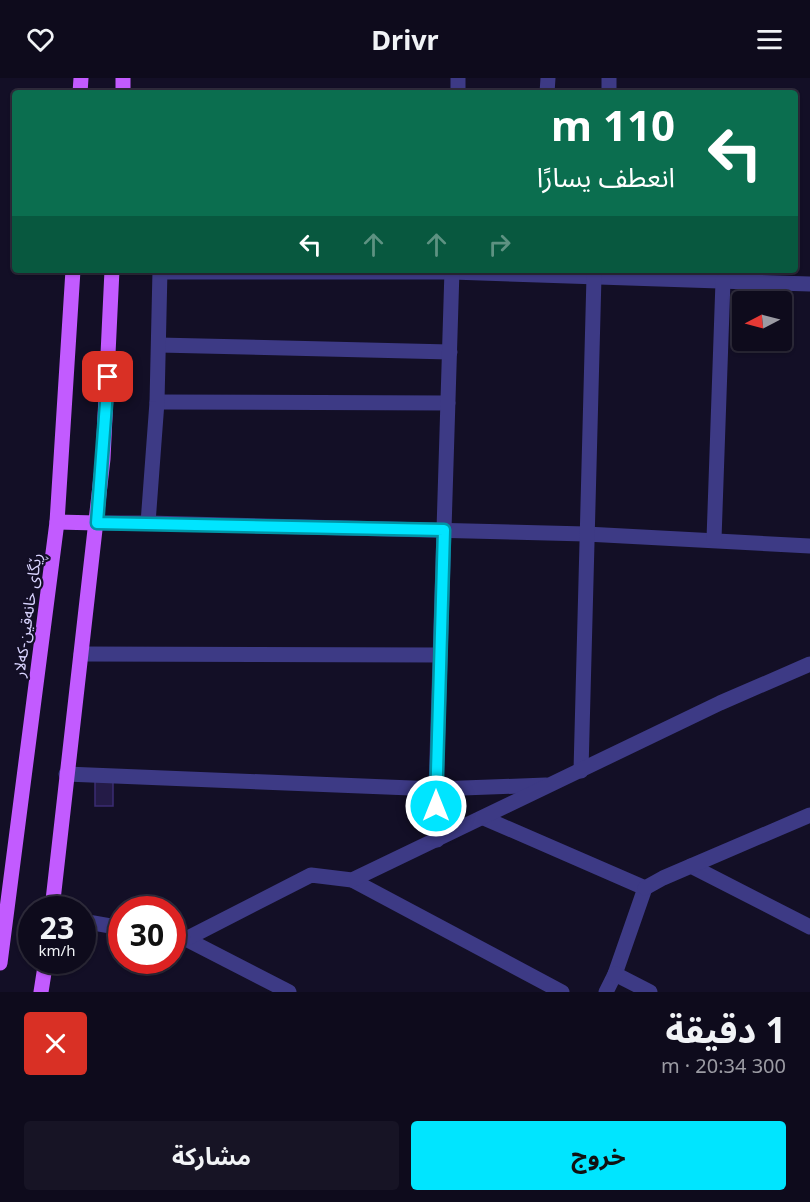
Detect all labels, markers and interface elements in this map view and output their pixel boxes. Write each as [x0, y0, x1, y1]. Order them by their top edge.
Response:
text: Drivr [371, 21, 439, 58]
icon: heart [24, 23, 57, 56]
icon: menu [753, 23, 786, 56]
text: 110 m [551, 96, 675, 153]
icon: left [696, 114, 774, 192]
text: انعطف يسارًا [537, 158, 675, 195]
icon: left [294, 228, 327, 261]
icon: ahead [357, 228, 390, 261]
icon: ahead [420, 228, 453, 261]
icon: right [483, 228, 516, 261]
north arrow [732, 291, 792, 351]
map controls [732, 291, 792, 351]
pin [82, 351, 133, 402]
icon: arrive [91, 360, 124, 393]
street label: ڕێگای خانەقین-کەلار [7, 552, 50, 680]
position arrow [404, 774, 468, 838]
speed limit sign: 30 [108, 896, 186, 974]
text: 23 [40, 907, 74, 948]
text: km/h [39, 940, 75, 960]
text: 1 دقيقة [665, 1005, 786, 1054]
button: close [24, 1012, 87, 1075]
text: 300 m · 20:34 [661, 1052, 786, 1079]
button: مشاركة [24, 1121, 399, 1190]
button: خروج [411, 1121, 786, 1190]

